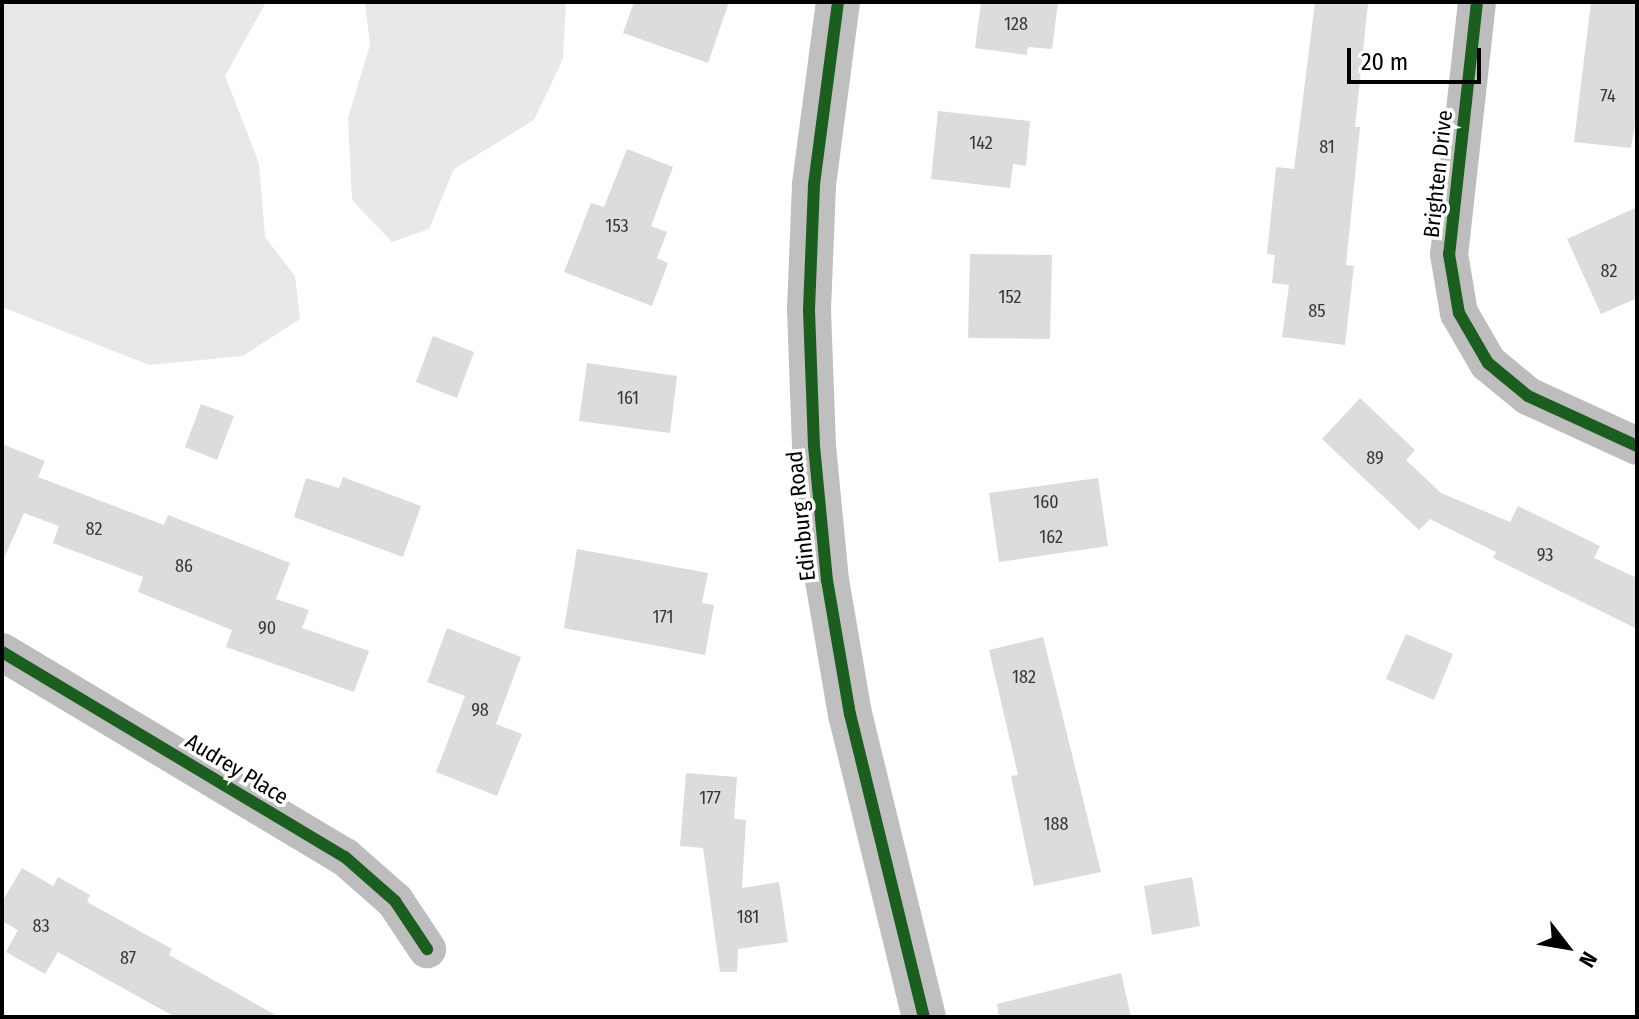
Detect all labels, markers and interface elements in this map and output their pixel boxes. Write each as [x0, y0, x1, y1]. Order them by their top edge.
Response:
house number: 128 [1004, 13, 1028, 35]
scale bar [1351, 32, 1485, 82]
text: 20 m [1361, 48, 1408, 76]
house number: 74 [1600, 85, 1616, 107]
street label: Brighten Drive [1418, 109, 1458, 239]
house number: 142 [969, 132, 993, 154]
house number: 81 [1319, 136, 1335, 158]
house number: 153 [605, 215, 629, 237]
house number: 82 [1601, 260, 1617, 282]
house number: 152 [998, 286, 1022, 308]
house number: 85 [1308, 300, 1326, 322]
house number: 161 [617, 387, 639, 409]
house number: 89 [1366, 447, 1384, 469]
street label: Edinburg Road [781, 450, 821, 582]
house number: 160 [1033, 491, 1059, 513]
house number: 82 [86, 518, 102, 540]
house number: 162 [1039, 526, 1063, 548]
house number: 93 [1537, 544, 1553, 566]
house number: 86 [175, 555, 193, 577]
house number: 171 [652, 606, 674, 628]
house number: 90 [258, 617, 276, 639]
house number: 182 [1012, 666, 1036, 688]
house number: 98 [471, 699, 489, 721]
street label: Audrey Place [181, 728, 293, 810]
house number: 177 [699, 787, 721, 809]
house number: 188 [1043, 813, 1069, 835]
house number: 181 [737, 906, 759, 928]
north arrow [1527, 907, 1607, 987]
house number: 83 [32, 915, 50, 937]
house number: 87 [120, 947, 136, 969]
text: N [1573, 947, 1603, 972]

